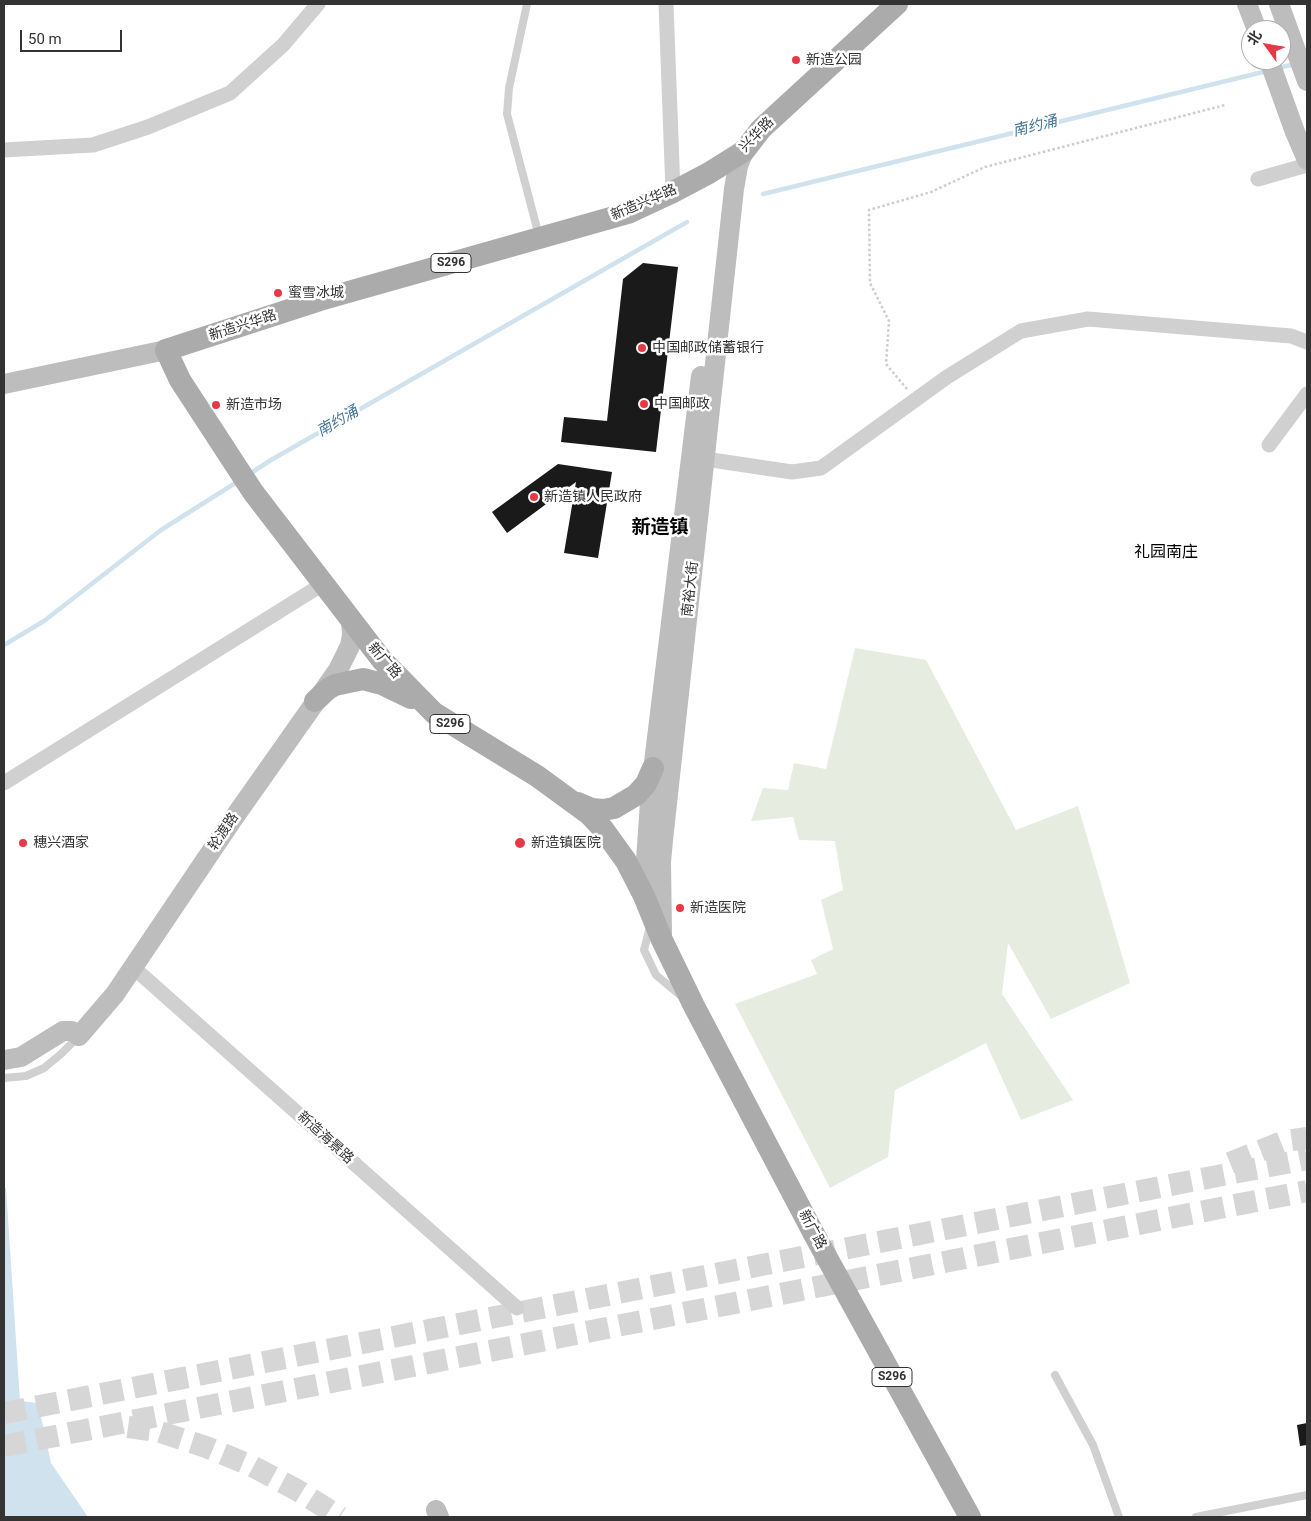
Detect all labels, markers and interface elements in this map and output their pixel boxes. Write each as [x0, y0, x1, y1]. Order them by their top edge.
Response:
scale bar [22, 20, 125, 52]
north arrow [1241, 20, 1291, 70]
text: 北 [1244, 27, 1265, 48]
text: 50 m [28, 30, 62, 48]
place label: 新造公园 [806, 52, 862, 68]
marker: 新造公园 [790, 54, 802, 66]
water label: 南约涌 [1011, 113, 1059, 141]
street label: 兴华路 [736, 114, 778, 156]
street label: 新造兴华路 [609, 182, 679, 224]
road number: S296 [431, 254, 471, 272]
place label: 蜜雪冰城 [288, 285, 344, 301]
marker: 蜜雪冰城 [272, 287, 284, 299]
street label: 新造兴华路 [207, 307, 279, 345]
place label: 中国邮政储蓄银行 [652, 340, 764, 356]
marker: 中国邮政储蓄银行 [636, 342, 648, 354]
place label: 中国邮政 [654, 396, 710, 412]
place label: 新造市场 [226, 397, 282, 413]
marker: 中国邮政 [638, 398, 650, 410]
marker: 新造市场 [210, 399, 222, 411]
water label: 南约涌 [314, 403, 362, 441]
place label: 新造镇人民政府 [544, 489, 642, 505]
marker: 新造镇人民政府 [528, 491, 540, 503]
district label: 新造镇 [632, 517, 688, 539]
district label: 礼园南庄 [1134, 543, 1198, 563]
street label: 南裕大街 [680, 560, 702, 618]
street label: 新广路 [364, 640, 404, 682]
road number: S296 [430, 714, 470, 734]
street label: 轮渡路 [205, 810, 243, 854]
place label: 穗兴酒家 [33, 835, 89, 851]
place label: 新造镇医院 [531, 835, 601, 851]
marker: 新造镇医院 [513, 836, 527, 850]
marker: 穗兴酒家 [17, 837, 29, 849]
place label: 新造医院 [690, 900, 746, 916]
marker: 新造医院 [674, 902, 686, 914]
street label: 新造海景路 [293, 1108, 357, 1168]
street label: 新广路 [795, 1208, 829, 1252]
road number: S296 [872, 1368, 912, 1386]

